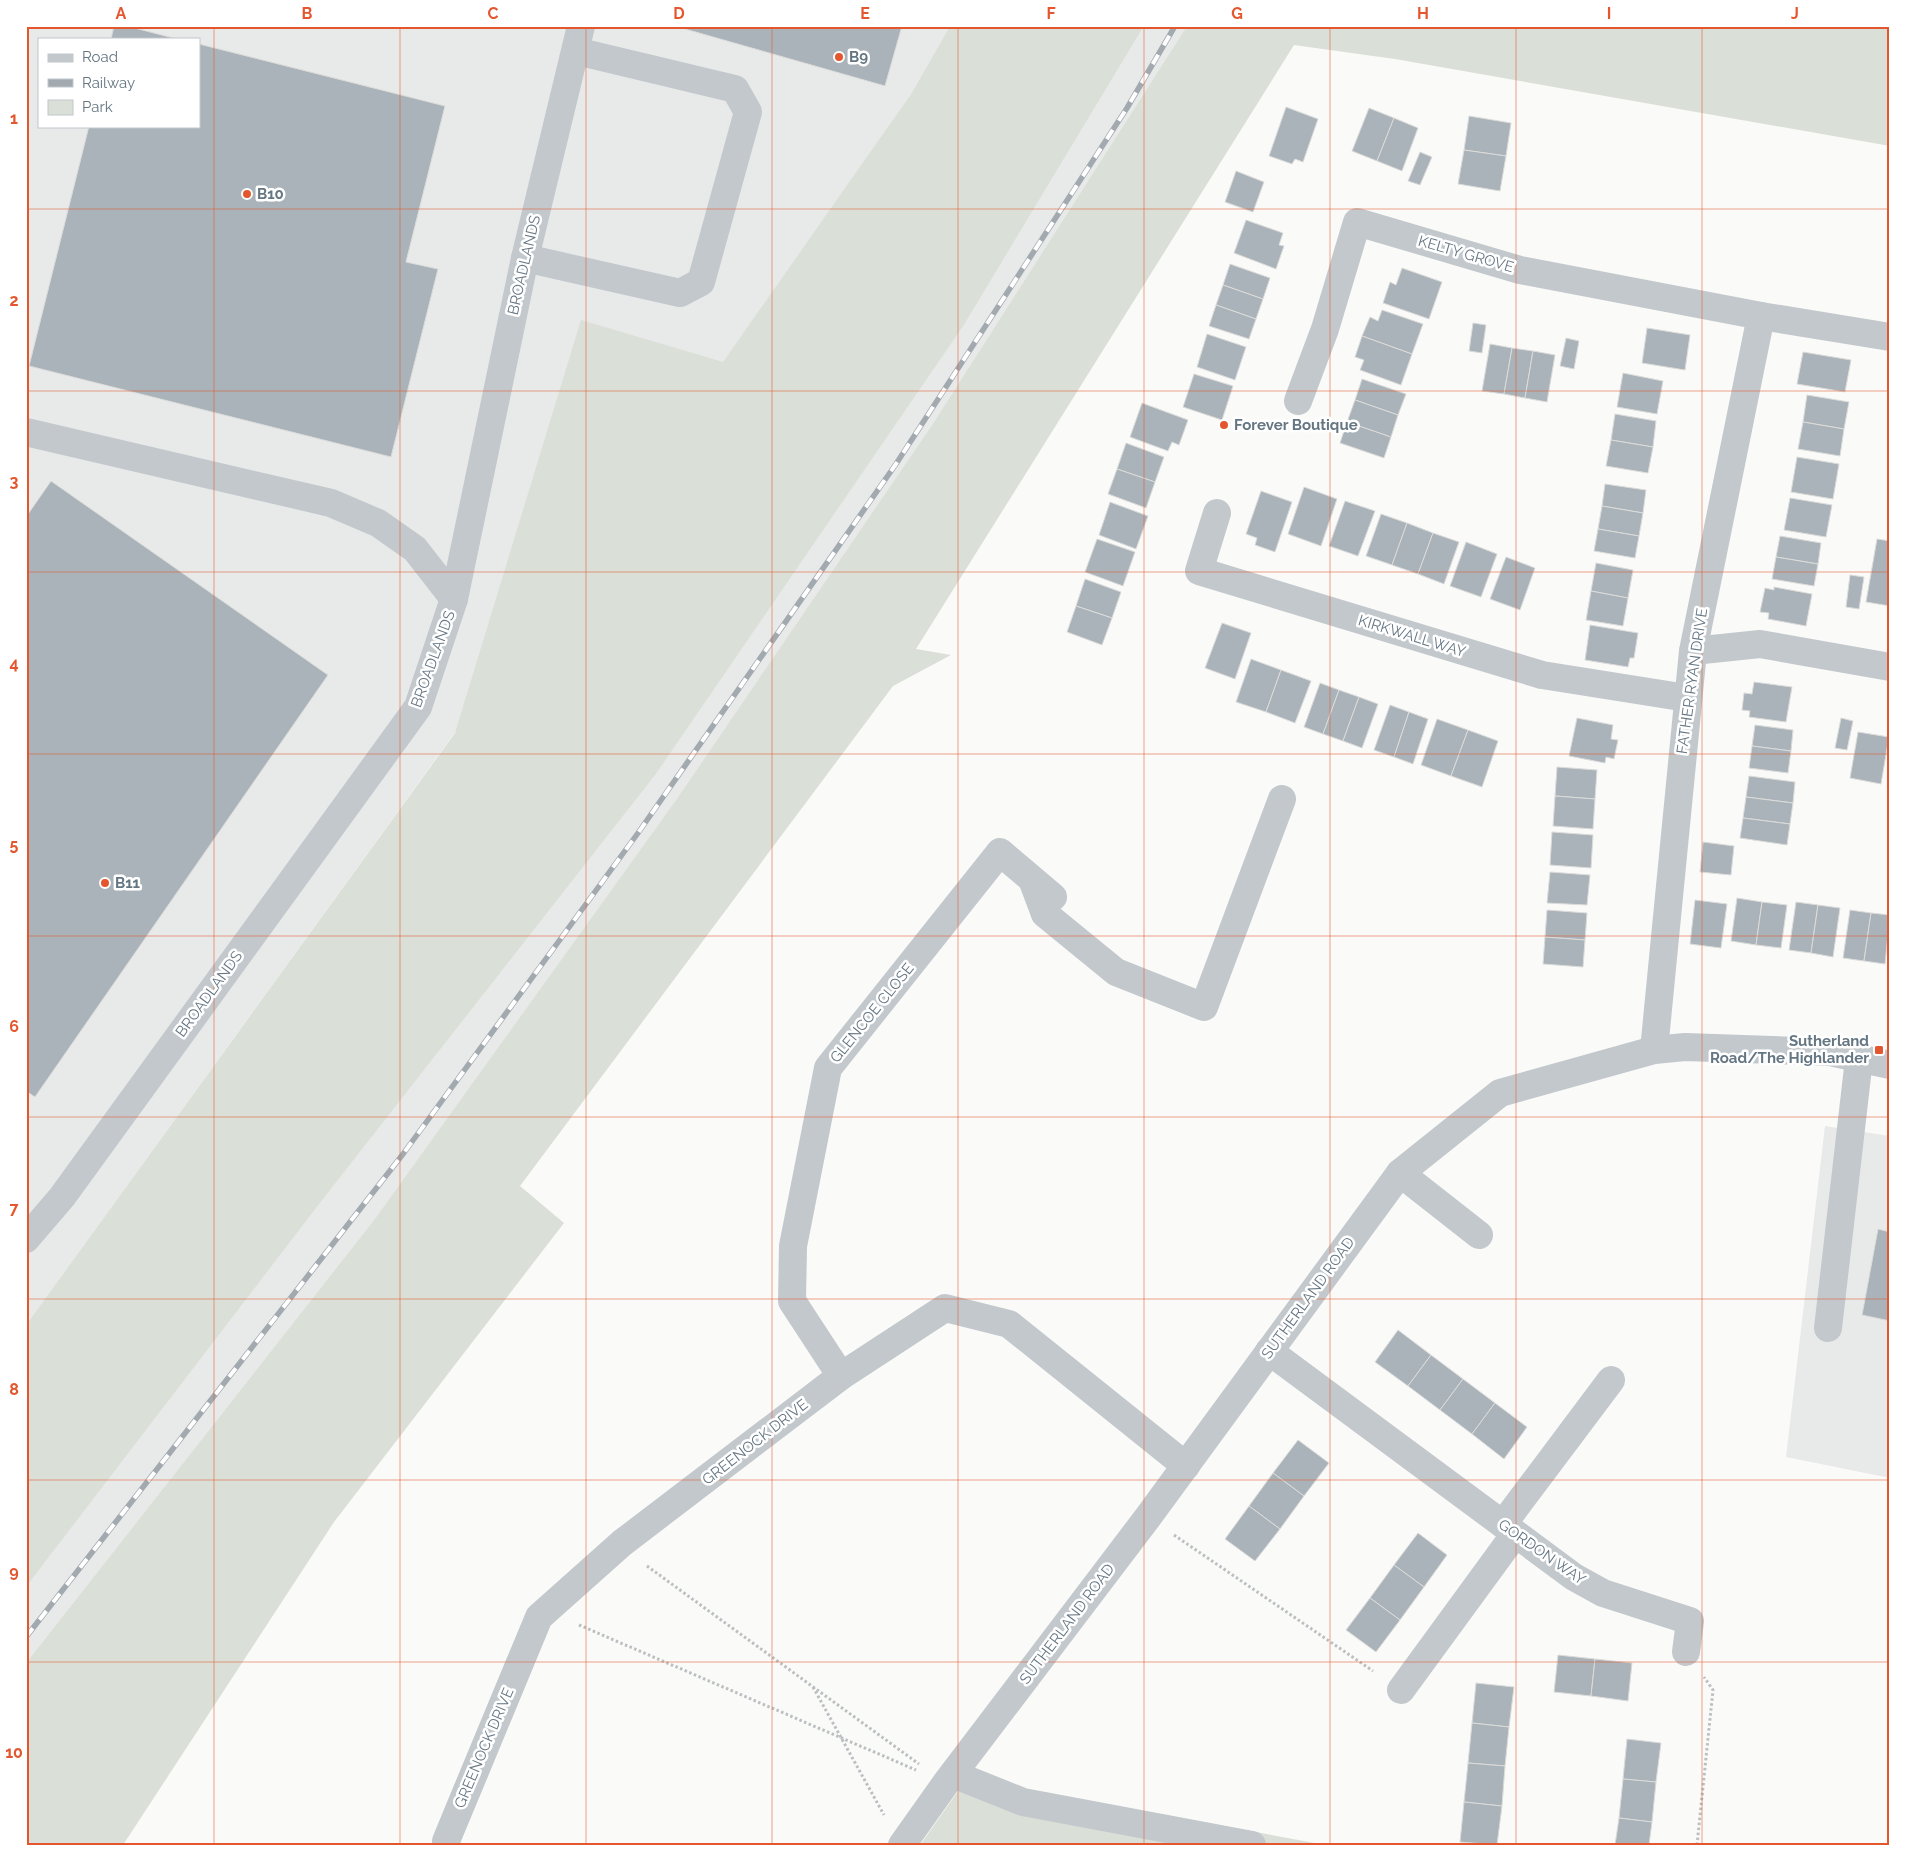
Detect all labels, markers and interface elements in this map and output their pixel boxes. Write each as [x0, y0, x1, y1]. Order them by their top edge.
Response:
text: A [116, 4, 127, 23]
text: B [302, 4, 313, 23]
text: C [488, 4, 499, 23]
text: D [673, 4, 685, 23]
text: E [860, 4, 870, 23]
text: F [1046, 4, 1056, 23]
text: G [1231, 4, 1243, 23]
text: H [1417, 4, 1429, 23]
text: I [1607, 4, 1611, 23]
text: J [1791, 4, 1799, 23]
legend [38, 38, 200, 128]
text: Road [82, 48, 118, 66]
place label: B9 [849, 48, 868, 66]
marker: B9 [833, 51, 845, 63]
text: Railway [82, 74, 135, 92]
text: Park [82, 98, 113, 116]
text: 1 [10, 109, 18, 128]
place label: B10 [257, 185, 284, 203]
marker: B10 [241, 188, 253, 200]
street label: BROADLANDS [504, 213, 544, 317]
street label: KELTY GROVE [1416, 232, 1516, 276]
text: 2 [9, 291, 19, 310]
place label: Forever Boutique [1234, 416, 1358, 434]
marker: Forever Boutique [1218, 419, 1230, 431]
text: 3 [10, 472, 19, 491]
street label: FATHER RYAN DRIVE [1673, 607, 1711, 755]
street label: BROADLANDS [407, 608, 459, 710]
street label: KIRKWALL WAY [1356, 611, 1468, 661]
text: 4 [9, 654, 19, 673]
text: 5 [10, 835, 19, 854]
place label: B11 [115, 874, 141, 892]
marker: B11 [99, 877, 111, 889]
street label: BROADLANDS [172, 948, 246, 1040]
street label: GLENCOE CLOSE [826, 960, 918, 1066]
text: 6 [9, 1017, 19, 1036]
place label: Sutherland Road/The Highlander [1710, 1032, 1869, 1067]
marker: Sutherland Road/The Highlander [1873, 1044, 1885, 1056]
text: 7 [10, 1199, 19, 1218]
street label: SUTHERLAND ROAD [1258, 1233, 1358, 1362]
text: 8 [9, 1380, 19, 1399]
street label: GREENOCK DRIVE [699, 1395, 811, 1489]
street label: GORDON WAY [1495, 1515, 1589, 1589]
street label: SUTHERLAND ROAD [1016, 1560, 1118, 1688]
text: 9 [9, 1562, 19, 1581]
street label: GREENOCK DRIVE [451, 1685, 517, 1811]
text: 10 [5, 1743, 23, 1762]

